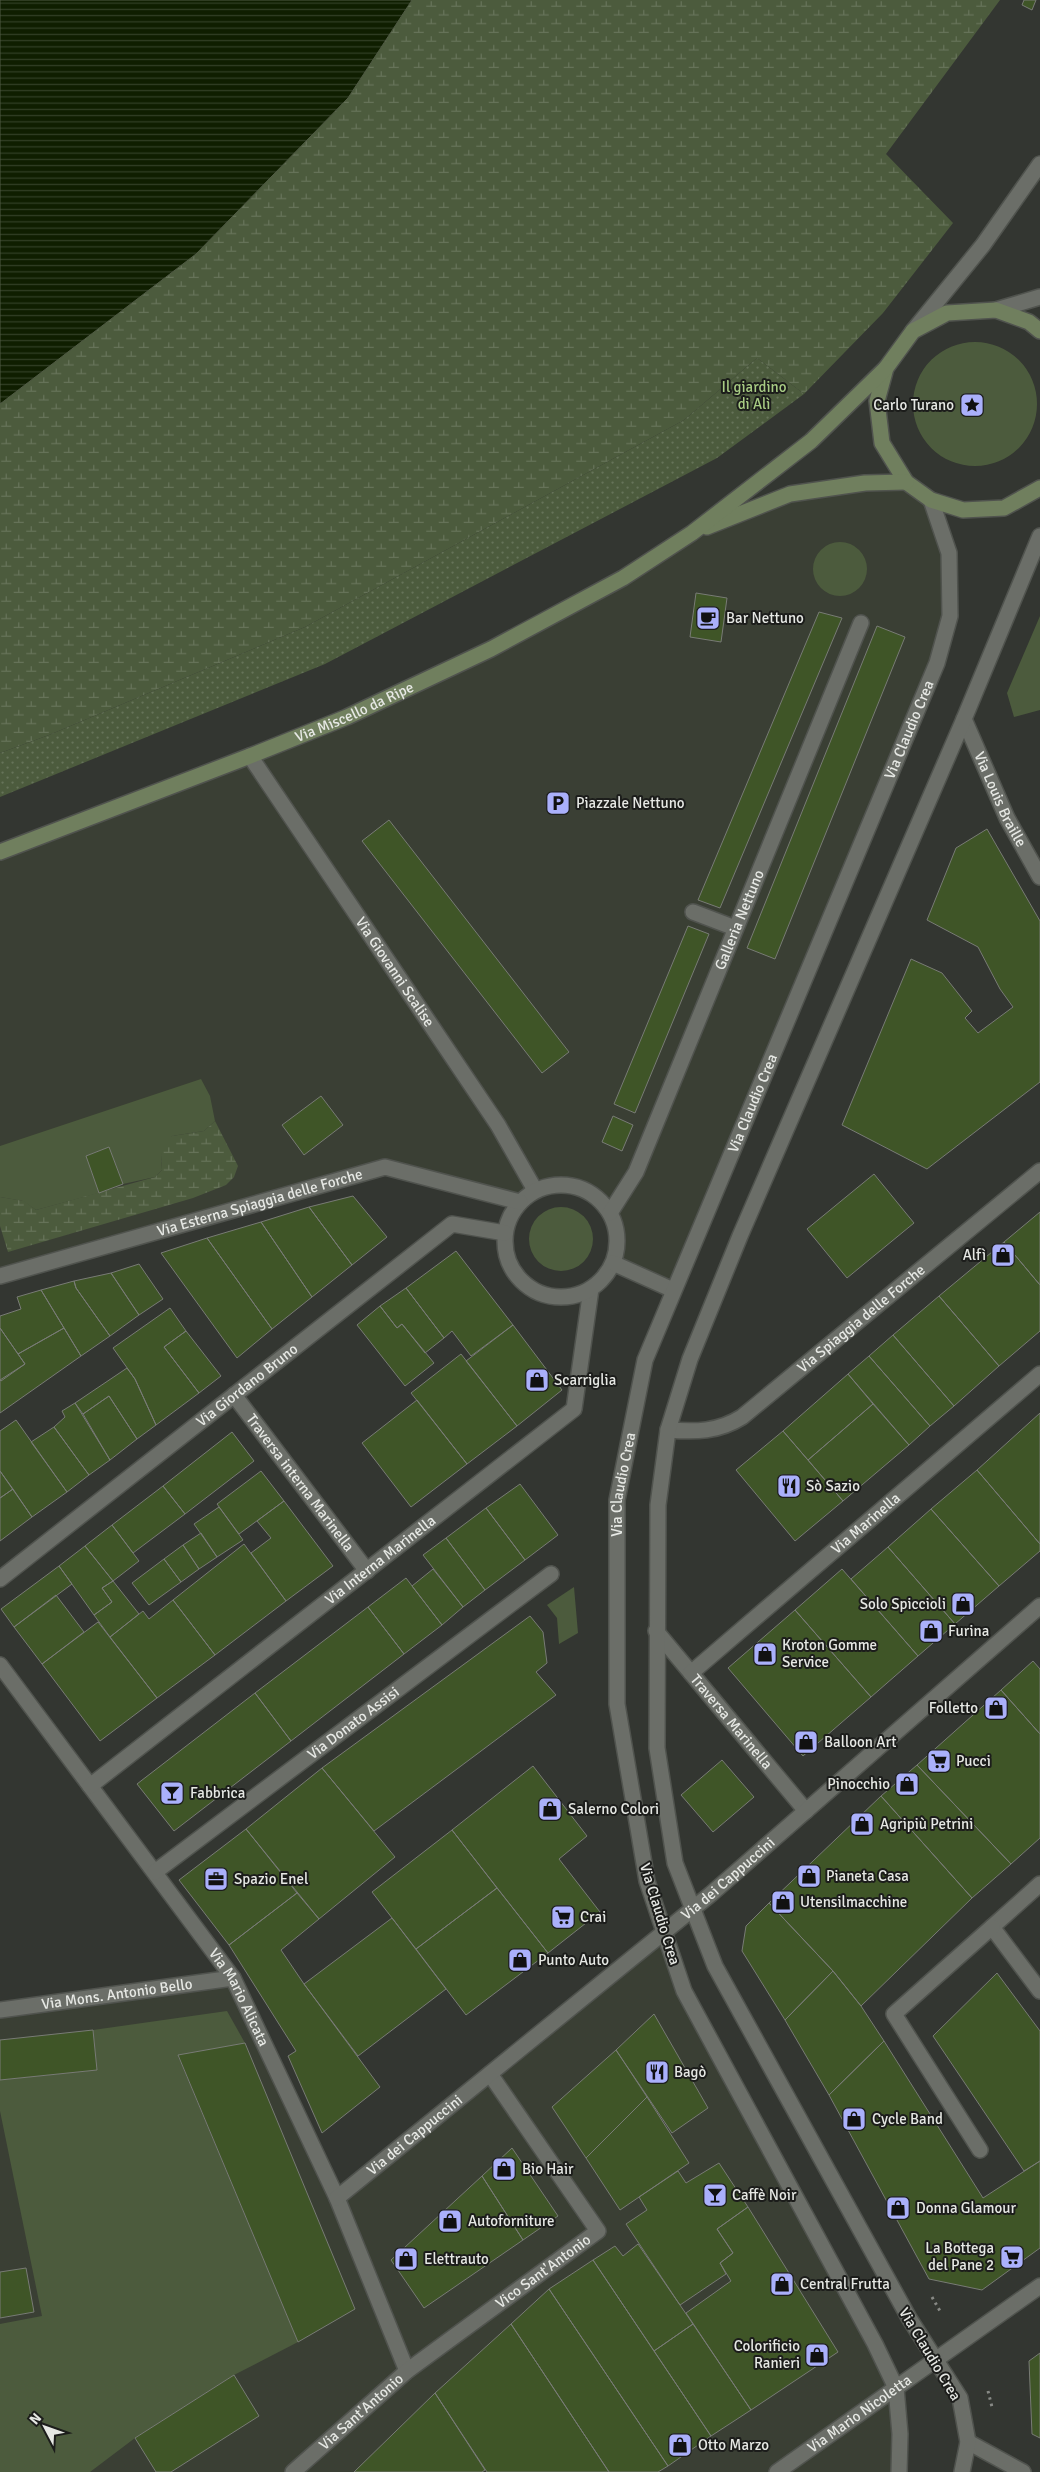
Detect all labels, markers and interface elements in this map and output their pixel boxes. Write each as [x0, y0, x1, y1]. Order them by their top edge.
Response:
park label: Il giardino di Alì [722, 378, 787, 413]
place icon: Carlo Turano [959, 392, 985, 418]
place label: Carlo Turano [873, 396, 954, 414]
cafe icon: Bar Nettuno [695, 605, 721, 631]
place label: Bar Nettuno [726, 609, 804, 627]
street label: Via Miscello da Ripe [292, 678, 417, 746]
street label: Via Claudio Crea [880, 678, 938, 782]
street label: Via Louis Braille [970, 749, 1030, 850]
parking icon: Piazzale Nettuno [545, 790, 571, 816]
place label: Piazzale Nettuno [576, 794, 685, 812]
street label: Galleria Nettuno [711, 867, 768, 973]
street label: Via Giovanni Scalise [352, 913, 438, 1030]
street label: Via Claudio Crea [724, 1051, 781, 1155]
street label: Via Esterna Spiaggia delle Forche [155, 1165, 365, 1240]
shop icon: Alfì [990, 1242, 1016, 1268]
place label: Alfì [963, 1246, 986, 1264]
street label: Via Spiaggia delle Forche [794, 1261, 929, 1377]
street label: Via Giordano Bruno [193, 1340, 301, 1430]
shop icon: Scarriglia [524, 1367, 550, 1393]
place label: Scarriglia [554, 1371, 616, 1389]
street label: Traversa interna Marinella [243, 1410, 358, 1555]
street label: Via Claudio Crea [608, 1431, 639, 1537]
restaurant icon: Sò Sazio [776, 1473, 802, 1499]
place label: Sò Sazio [806, 1477, 860, 1495]
street label: Via Marinella [827, 1489, 904, 1558]
street label: Via Interna Marinella [322, 1511, 439, 1608]
shop icon: Solo Spiccioli [950, 1591, 976, 1617]
place label: Solo Spiccioli [860, 1595, 946, 1613]
shop icon: Furina [918, 1618, 944, 1644]
place label: Furina [948, 1622, 989, 1640]
place label: Kroton Gomme Service [782, 1636, 877, 1671]
shop icon: Kroton Gomme Service [752, 1641, 778, 1667]
street label: Traversa Marinella [687, 1670, 776, 1773]
street label: Via Donato Assisi [304, 1683, 403, 1763]
shop icon: Folletto [983, 1695, 1009, 1721]
place label: Folletto [929, 1699, 978, 1717]
shop icon: Balloon Art [793, 1729, 819, 1755]
place label: Balloon Art [824, 1733, 897, 1751]
supermarket icon: Pucci [926, 1748, 952, 1774]
place label: Pucci [956, 1752, 991, 1770]
shop icon: Pinocchio [894, 1771, 920, 1797]
place label: Pinocchio [827, 1775, 890, 1793]
bar icon: Fabbrica [159, 1780, 185, 1806]
place label: Fabbrica [190, 1784, 245, 1802]
shop icon: Salerno Colori [537, 1796, 563, 1822]
place label: Salerno Colori [568, 1800, 659, 1818]
shop icon: Agripiù Petrini [849, 1811, 875, 1837]
place label: Agripiù Petrini [880, 1815, 973, 1833]
street label: Via dei Cappuccini [678, 1833, 779, 1924]
street label: Via Claudio Crea [636, 1861, 684, 1967]
shop icon: Pianeta Casa [796, 1863, 822, 1889]
office icon: Spazio Enel [203, 1866, 229, 1892]
place label: Pianeta Casa [826, 1867, 909, 1885]
place label: Spazio Enel [234, 1870, 308, 1888]
shop icon: Utensilmacchine [770, 1889, 796, 1915]
place label: Utensilmacchine [800, 1893, 907, 1911]
supermarket icon: Crai [550, 1904, 576, 1930]
place label: Crai [580, 1908, 606, 1926]
street label: Via Mario Alicata [205, 1945, 273, 2049]
shop icon: Punto Auto [507, 1947, 533, 1973]
place label: Punto Auto [538, 1951, 609, 1969]
street label: Via Mons. Antonio Bello [40, 1975, 194, 2013]
restaurant icon: Bagò [644, 2059, 670, 2085]
place label: Bagò [674, 2063, 707, 2081]
street label: Via dei Cappuccini [363, 2091, 466, 2179]
shop icon: Cycle Band [841, 2106, 867, 2132]
place label: Cycle Band [872, 2110, 943, 2128]
shop icon: Bio Hair [491, 2156, 517, 2182]
place label: Bio Hair [522, 2160, 574, 2178]
bar icon: Caffè Noir [702, 2182, 728, 2208]
place label: Caffè Noir [732, 2186, 797, 2204]
shop icon: Donna Glamour [885, 2195, 911, 2221]
place label: Donna Glamour [916, 2199, 1016, 2217]
shop icon: Autoforniture [437, 2208, 463, 2234]
place label: Autoforniture [468, 2212, 555, 2230]
street label: Vico Sant'Antonio [492, 2230, 594, 2312]
place label: La Bottega del Pane 2 [925, 2239, 994, 2274]
supermarket icon: La Bottega del Pane 2 [999, 2244, 1025, 2270]
shop icon: Elettrauto [393, 2246, 419, 2272]
place label: Elettrauto [424, 2250, 489, 2268]
shop icon: Central Frutta [769, 2271, 795, 2297]
place label: Central Frutta [800, 2275, 890, 2293]
street label: Via Claudio Crea [895, 2304, 965, 2404]
place label: Colorificio Ranieri [734, 2337, 800, 2372]
shop icon: Colorificio Ranieri [804, 2342, 830, 2368]
street label: Via Sant'Antonio [315, 2369, 407, 2454]
street label: Via Mario Nicoletta [804, 2371, 915, 2457]
north arrow [20, 2402, 70, 2452]
text: N [26, 2410, 45, 2428]
shop icon: Otto Marzo [667, 2432, 693, 2458]
place label: Otto Marzo [698, 2436, 769, 2454]

